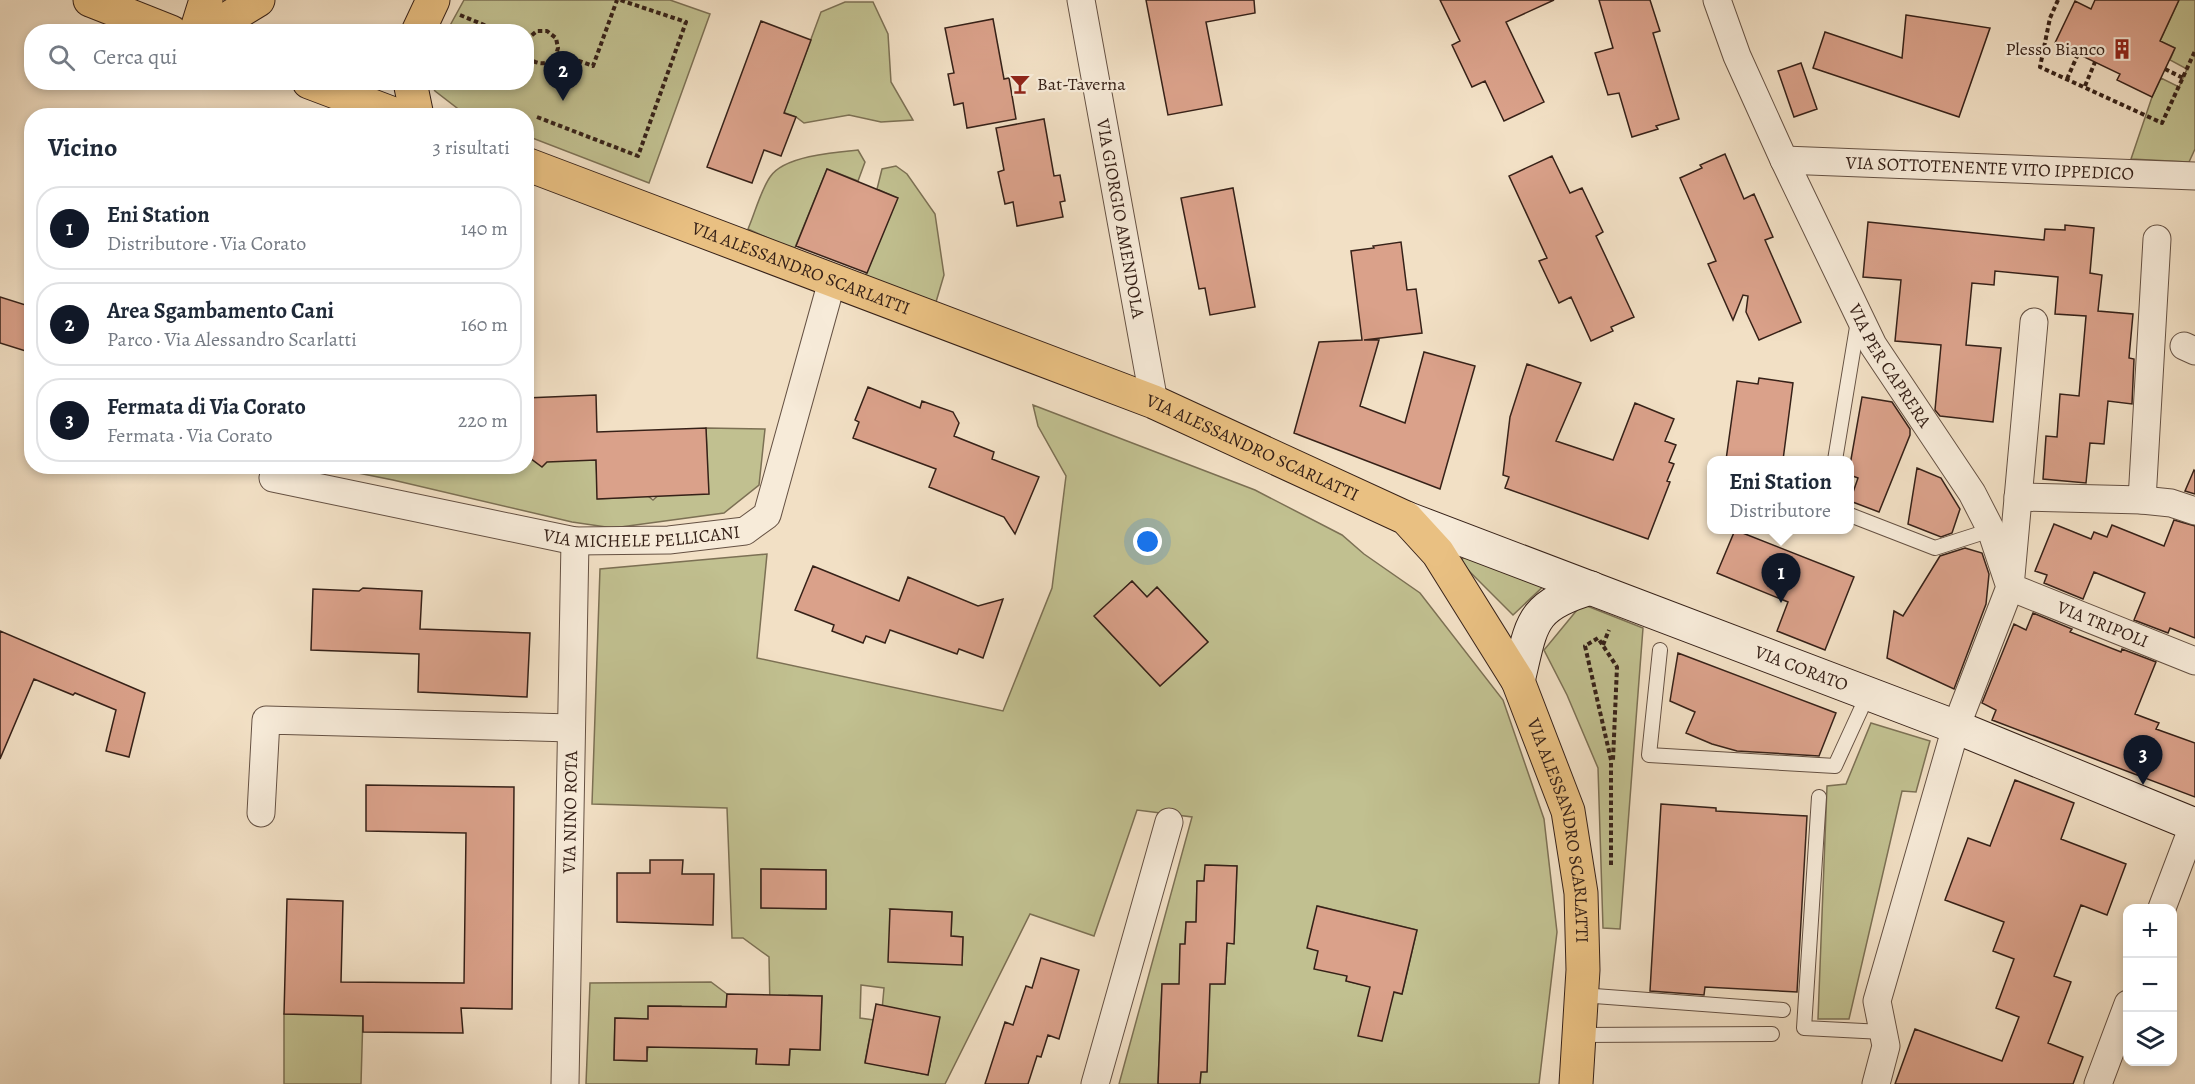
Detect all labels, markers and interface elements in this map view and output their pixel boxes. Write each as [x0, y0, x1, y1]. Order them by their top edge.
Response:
search box [24, 24, 534, 90]
place label: Plesso Bianco [2005, 37, 2105, 61]
building icon: Plesso Bianco [2110, 37, 2134, 61]
icon: search [45, 41, 78, 74]
text: Cerca qui [93, 42, 178, 72]
pin: 2 [544, 51, 582, 101]
bar icon: Bat-Taverna [1008, 72, 1032, 96]
place label: Bat-Taverna [1037, 72, 1126, 96]
street label: VIA GIORGIO AMENDOLA [1091, 116, 1151, 321]
text: Vicino [48, 130, 117, 165]
text: 3 risultati [433, 134, 510, 161]
street label: VIA SOTTOTENENTE VITO IPPEDICO [1844, 150, 2134, 186]
text: Eni Station [107, 200, 210, 230]
text: 1 [66, 215, 73, 242]
text: 140 m [461, 215, 508, 242]
street label: VIA ALESSANDRO SCARLATTI [687, 216, 914, 320]
text: Distributore · Via Corato [107, 230, 306, 257]
text: Area Sgambamento Cani [107, 296, 334, 326]
street label: VIA PER CAPRERA [1842, 299, 1937, 433]
text: 2 [65, 311, 74, 338]
text: 160 m [461, 311, 508, 338]
text: Parco · Via Alessandro Scarlatti [107, 326, 357, 353]
street label: VIA ALESSANDRO SCARLATTI [1142, 388, 1363, 507]
text: Fermata di Via Corato [107, 392, 306, 422]
text: 3 [65, 407, 74, 434]
text: 220 m [458, 407, 508, 434]
text: Fermata · Via Corato [107, 422, 272, 449]
popup [1707, 456, 1854, 534]
text: Eni Station [1729, 467, 1832, 497]
text: Distributore [1729, 497, 1831, 524]
street label: VIA MICHELE PELLICANI [540, 520, 741, 553]
your location [1133, 527, 1162, 556]
pin: 1 [1762, 554, 1800, 603]
street label: VIA TRIPOLI [2053, 595, 2152, 653]
street label: VIA CORATO [1750, 639, 1852, 697]
street label: VIA ALESSANDRO SCARLATTI [1521, 714, 1594, 943]
pin: 3 [2124, 736, 2162, 785]
street label: VIA NINO ROTA [557, 750, 583, 875]
map controls [2123, 904, 2177, 1066]
button: + [2123, 904, 2177, 958]
button: − [2123, 958, 2177, 1012]
button: layers [2123, 1012, 2177, 1066]

